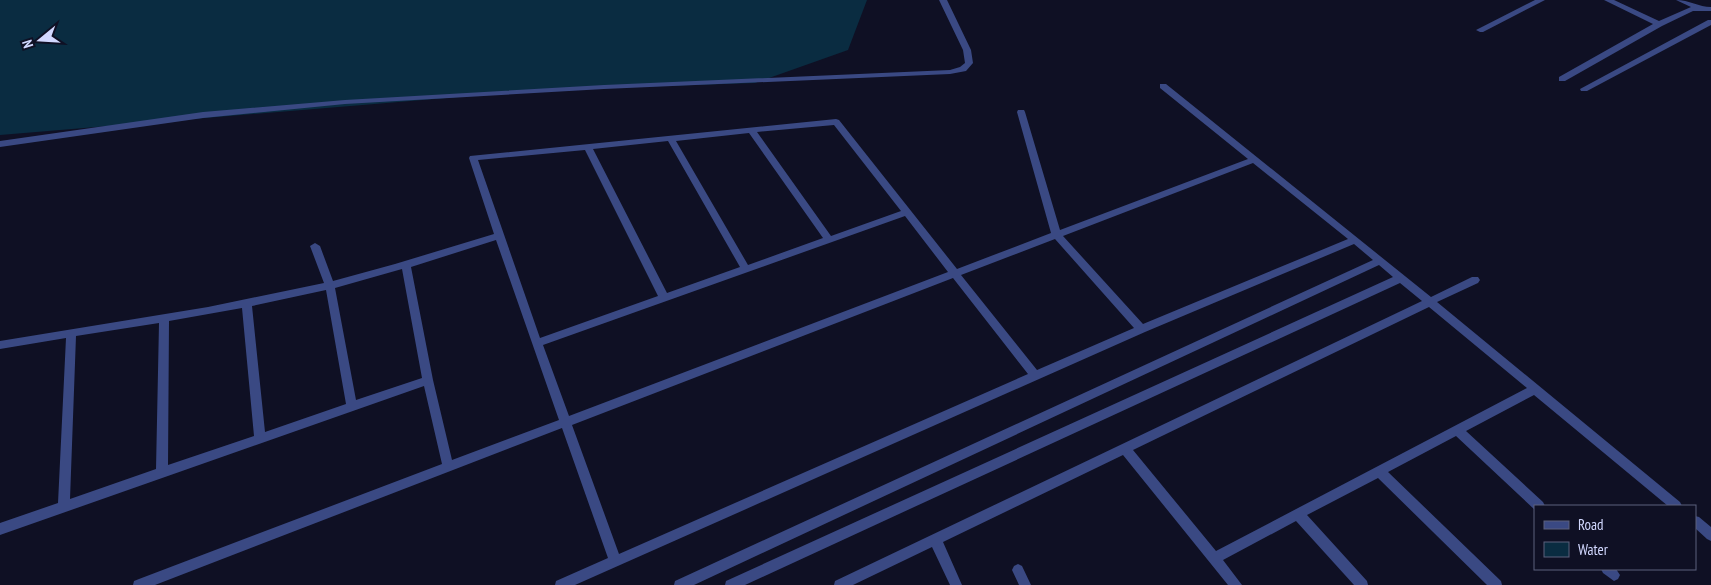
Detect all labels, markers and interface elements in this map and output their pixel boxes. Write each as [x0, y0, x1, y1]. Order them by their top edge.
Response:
north arrow [15, 15, 65, 65]
text: N [18, 38, 37, 50]
legend [1534, 505, 1696, 570]
text: Road [1578, 515, 1604, 534]
text: Water [1578, 540, 1609, 559]

